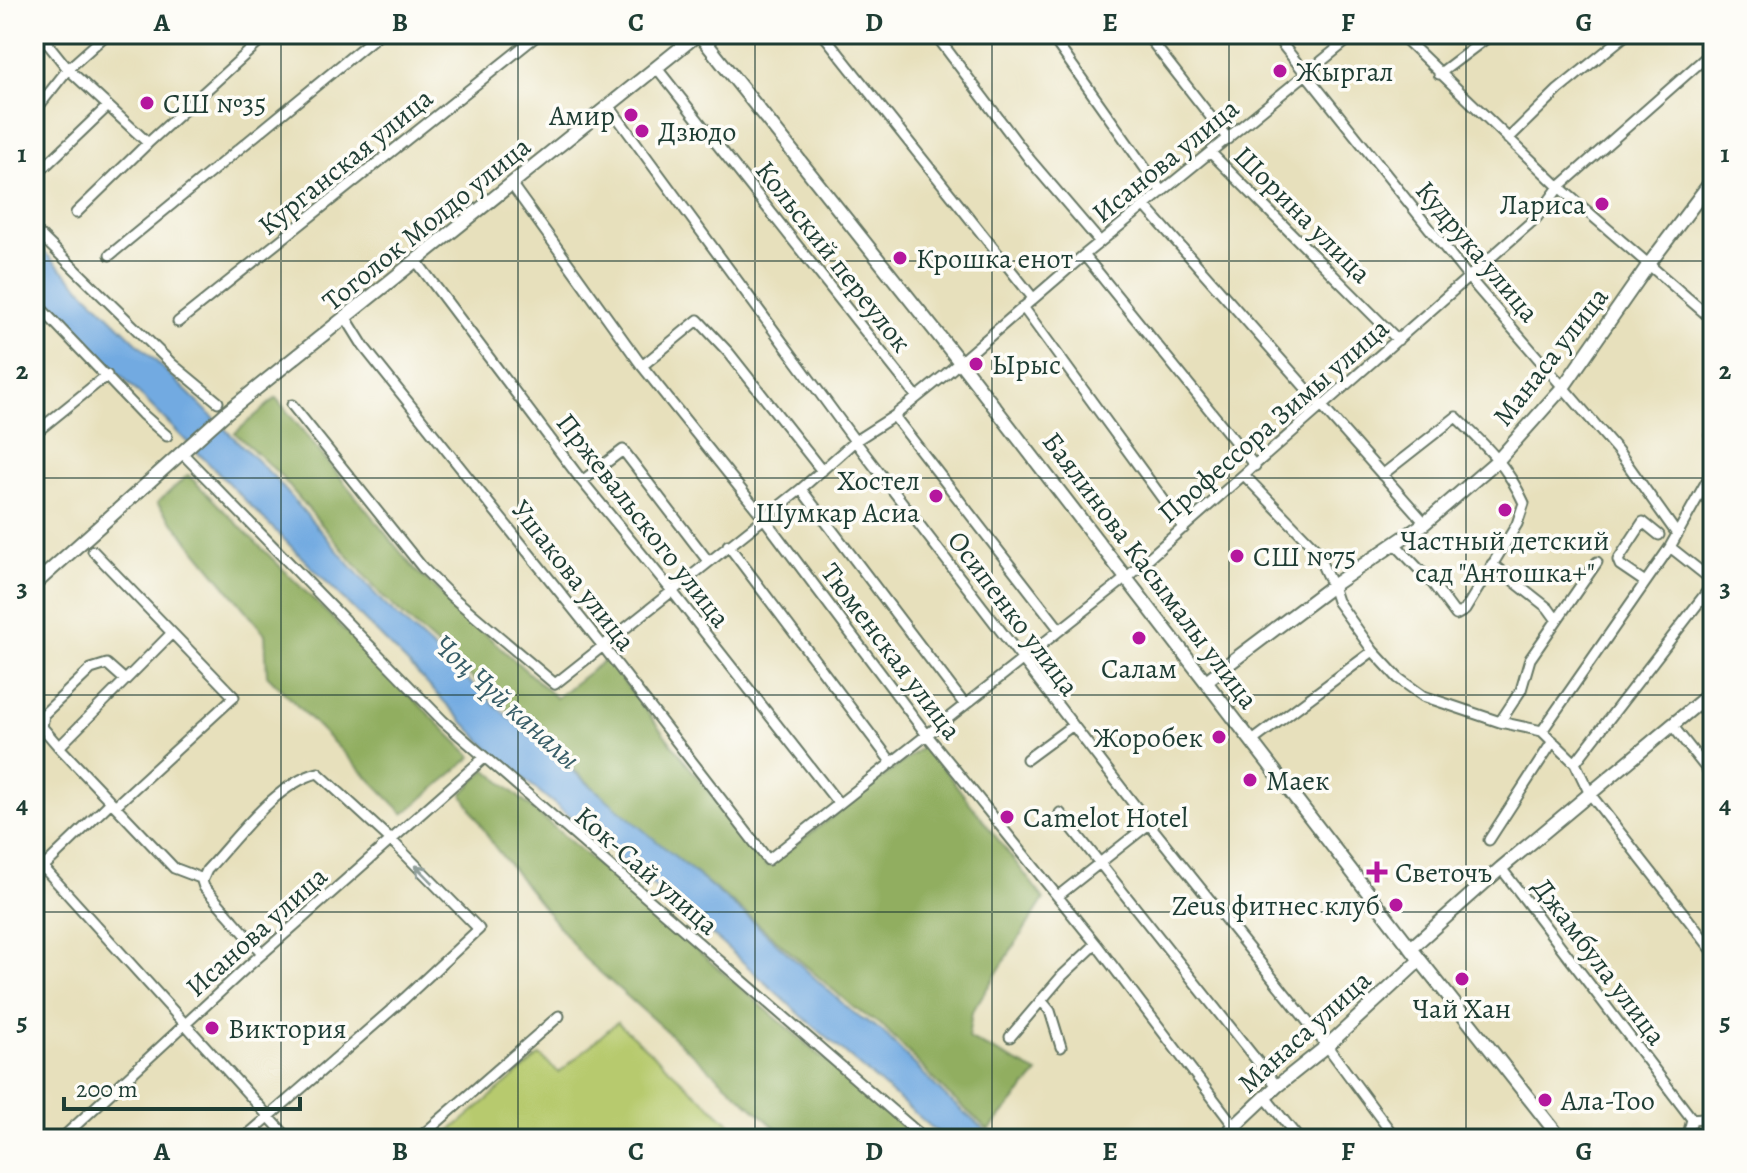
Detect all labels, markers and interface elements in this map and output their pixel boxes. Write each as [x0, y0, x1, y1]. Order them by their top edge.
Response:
text: A [153, 5, 171, 40]
text: B [392, 5, 408, 40]
text: C [628, 5, 644, 40]
text: D [865, 5, 883, 40]
text: E [1102, 5, 1118, 40]
text: F [1341, 5, 1355, 40]
text: G [1575, 5, 1593, 40]
place label: Жыргал [1296, 53, 1393, 91]
marker: Жыргал [1271, 62, 1289, 80]
street label: Курганская улица [250, 79, 441, 244]
place label: СШ №35 [163, 85, 266, 123]
street label: Исанова улица [1084, 90, 1247, 232]
marker: СШ №35 [138, 94, 156, 112]
place label: Амир [548, 97, 615, 135]
marker: Амир [622, 106, 640, 124]
place label: Дзюдо [658, 113, 736, 151]
marker: Дзюдо [633, 122, 651, 140]
street label: Тоголок Молдо улица [314, 128, 539, 320]
text: 1 [17, 136, 27, 171]
text: 1 [1720, 136, 1730, 171]
street label: Шорина улица [1225, 137, 1380, 292]
street label: Кольский переулок [746, 153, 920, 360]
street label: Кудрука улица [1407, 173, 1548, 331]
place label: Лариса [1500, 186, 1586, 224]
marker: Лариса [1593, 195, 1611, 213]
place label: Крошка енот [916, 240, 1073, 278]
marker: Крошка енот [891, 249, 909, 267]
street label: Манаса улица [1484, 279, 1617, 434]
street label: Профессора Зимы улица [1150, 310, 1397, 532]
place label: Ырыс [992, 346, 1061, 384]
text: 2 [16, 353, 29, 388]
text: 2 [1719, 353, 1732, 388]
marker: Ырыс [967, 355, 985, 373]
street label: Пржевальского улица [547, 405, 739, 636]
street label: Баялинова Касымалы улица [1033, 424, 1267, 717]
place label: Хостел Шумкар Асиа [755, 462, 920, 532]
marker: Хостел Шумкар Асиа [927, 487, 945, 505]
street label: Ушакова улица [502, 492, 644, 659]
marker: Частный детский сад "Антошка+" [1496, 501, 1514, 519]
place label: Частный детский сад "Антошка+" [1401, 522, 1610, 592]
street label: Осипенко улица [938, 523, 1088, 704]
place label: СШ №75 [1253, 538, 1356, 576]
marker: СШ №75 [1228, 547, 1246, 565]
street label: Тюменская улица [812, 555, 970, 748]
text: 3 [16, 570, 28, 605]
text: 3 [1719, 570, 1731, 605]
water label: Чоң Чүй каналы [425, 625, 589, 779]
marker: Салам [1130, 629, 1148, 647]
place label: Салам [1101, 650, 1177, 688]
place label: Жоробек [1093, 719, 1203, 757]
marker: Жоробек [1210, 728, 1228, 746]
place label: Маек [1266, 762, 1330, 800]
marker: Маек [1241, 771, 1259, 789]
text: 4 [16, 787, 28, 822]
text: 4 [1719, 787, 1731, 822]
street label: Кок-Сай улица [566, 798, 727, 944]
place label: Camelot Hotel [1023, 799, 1188, 837]
marker: Camelot Hotel [998, 808, 1016, 826]
place label: Светочъ [1395, 854, 1492, 892]
street label: Исанова улица [177, 858, 336, 1006]
marker: Светочъ [1366, 861, 1388, 883]
one-way arrow [415, 865, 434, 884]
street label: Джамбула улица [1524, 870, 1675, 1053]
place label: Zeus фитнес клуб [1172, 887, 1380, 925]
marker: Zeus фитнес клуб [1387, 896, 1405, 914]
street label: Манаса улица [1230, 962, 1380, 1102]
marker: Чай Хан [1453, 970, 1471, 988]
place label: Чай Хан [1413, 990, 1511, 1028]
text: 5 [16, 1004, 28, 1039]
text: 5 [1719, 1004, 1731, 1039]
place label: Виктория [228, 1010, 347, 1048]
marker: Виктория [203, 1019, 221, 1037]
scale bar [64, 1061, 300, 1111]
text: 200 m [76, 1073, 138, 1105]
place label: Ала-Тоо [1560, 1082, 1655, 1120]
marker: Ала-Тоо [1536, 1091, 1554, 1109]
text: A [153, 1134, 171, 1169]
text: B [392, 1134, 408, 1169]
text: C [628, 1134, 644, 1169]
text: D [865, 1134, 883, 1169]
text: E [1102, 1134, 1118, 1169]
text: F [1341, 1134, 1355, 1169]
text: G [1575, 1134, 1593, 1169]

